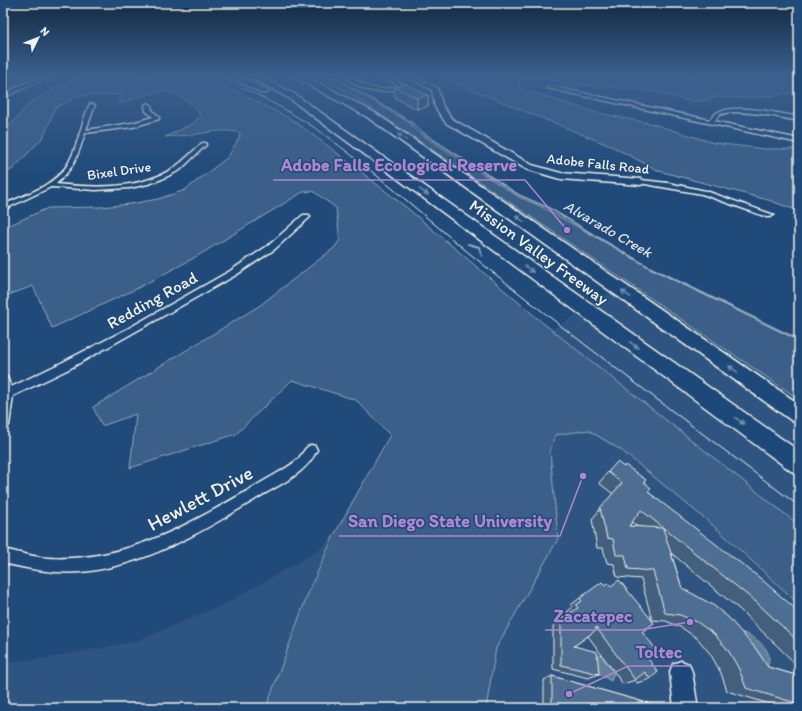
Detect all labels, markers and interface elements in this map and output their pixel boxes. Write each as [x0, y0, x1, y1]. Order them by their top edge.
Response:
north arrow [18, 18, 58, 58]
text: N [38, 24, 52, 39]
one-way arrow [397, 133, 407, 141]
callout: Adobe Falls Ecological Reserve [273, 150, 525, 180]
street label: Adobe Falls Road [546, 150, 651, 178]
text: Adobe Falls Ecological Reserve [280, 154, 517, 176]
street label: Bixel Drive [86, 158, 152, 184]
one-way arrow [419, 188, 430, 196]
street label: Mission Valley Freeway [466, 195, 612, 309]
water label: Alvarado Creek [561, 197, 656, 262]
one-way arrow [515, 215, 525, 223]
one-way arrow [524, 264, 535, 273]
street label: Redding Road [103, 267, 201, 333]
one-way arrow [621, 290, 632, 298]
one-way arrow [629, 341, 640, 349]
one-way arrow [727, 364, 738, 373]
one-way arrow [735, 417, 745, 425]
street label: Hewlett Drive [143, 460, 257, 536]
callout: San Diego State University [339, 506, 560, 536]
text: San Diego State University [348, 510, 553, 532]
callout: Zacatepec [545, 600, 640, 630]
text: Zacatepec [554, 605, 633, 627]
callout: Toltec [628, 636, 690, 666]
text: Toltec [635, 641, 683, 663]

